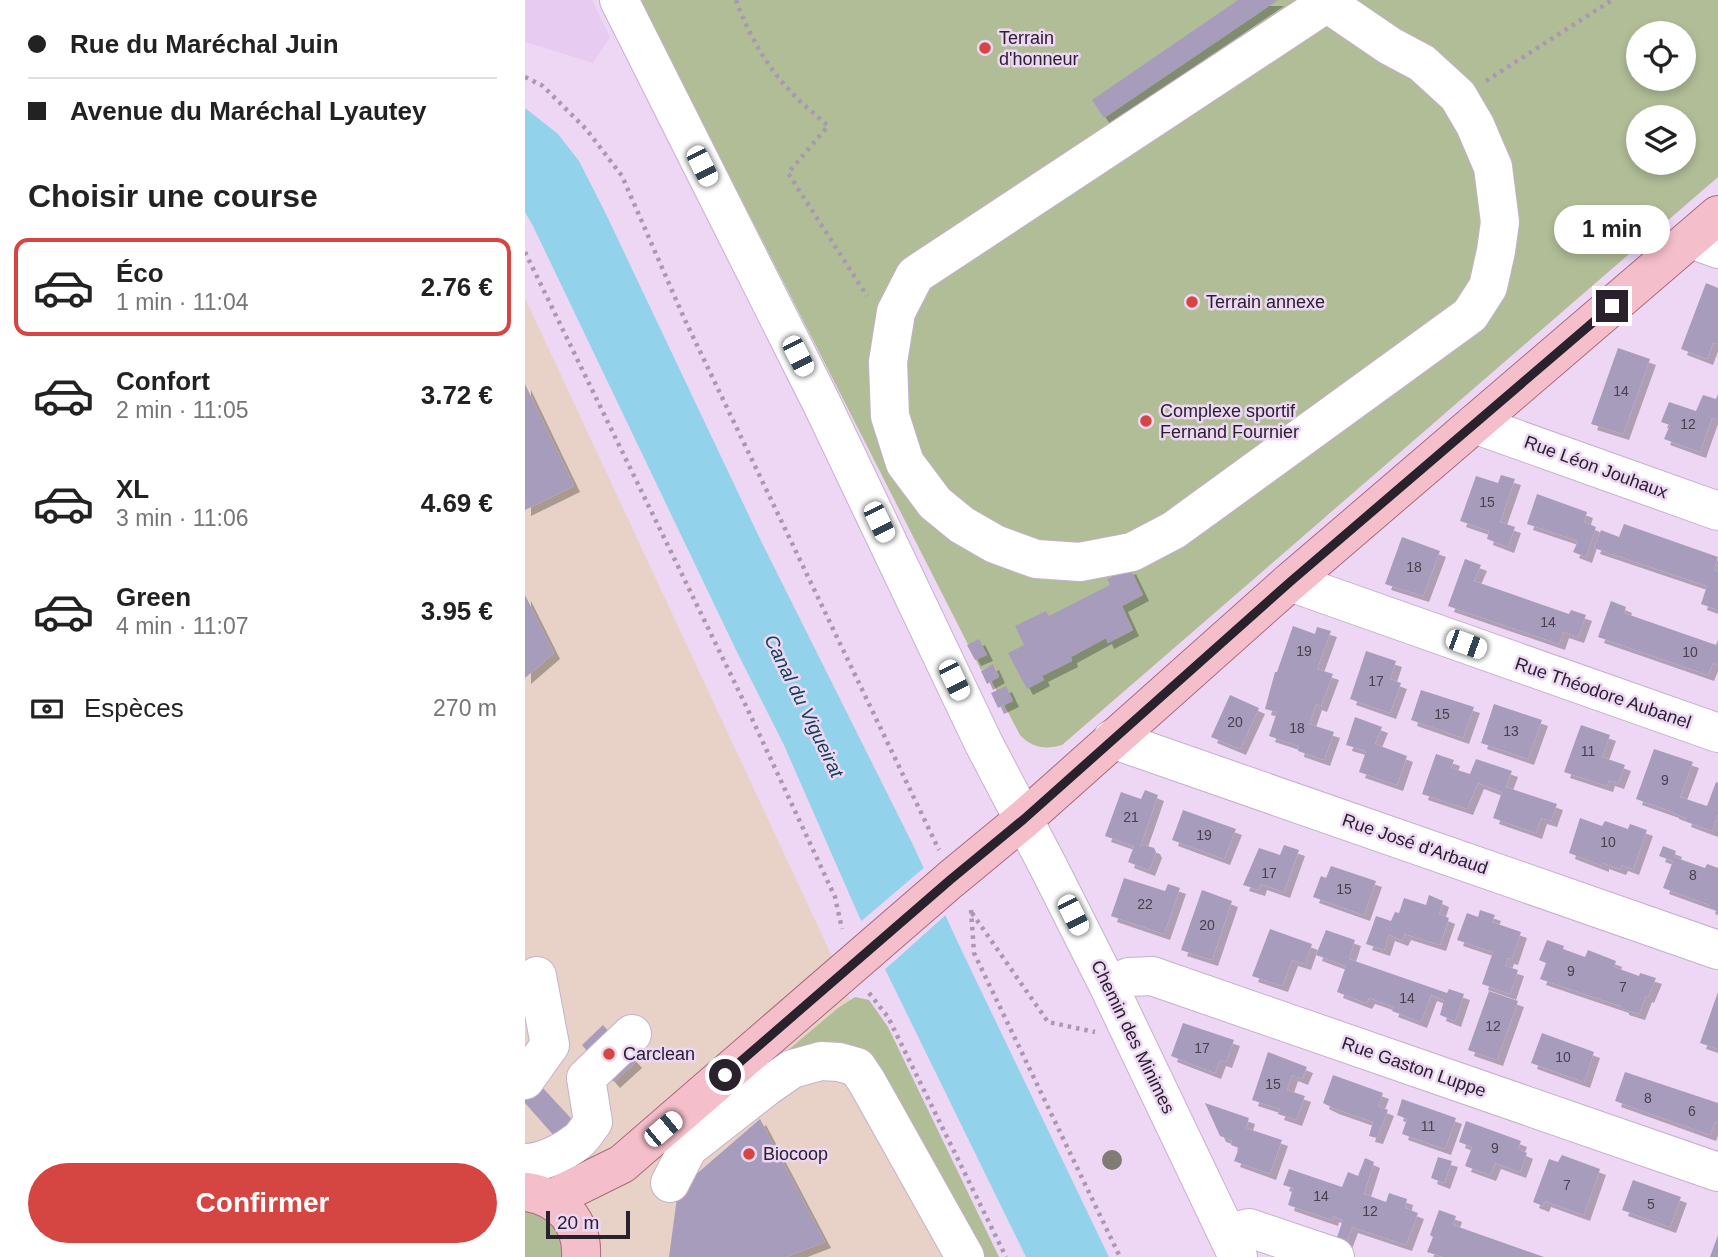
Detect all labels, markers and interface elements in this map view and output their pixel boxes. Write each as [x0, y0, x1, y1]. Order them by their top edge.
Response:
map controls [1626, 21, 1696, 175]
button: locate [1626, 21, 1696, 91]
place label: Terrain d'honneur [999, 28, 1079, 69]
text: Rue du Maréchal Juin [70, 29, 339, 59]
marker: Terrain d'honneur [977, 40, 993, 56]
text: Avenue du Maréchal Lyautey [70, 96, 426, 126]
button: layers [1626, 105, 1696, 175]
car [684, 143, 721, 189]
text: Choisir une course [28, 178, 318, 214]
callout: 1 min [1554, 204, 1670, 254]
text: 1 min [1582, 216, 1642, 242]
icon: car [32, 256, 95, 319]
text: Éco [116, 258, 164, 288]
text: 2.76 € [421, 272, 493, 302]
text: 1 min · 11:04 [116, 289, 249, 315]
route end [1596, 290, 1628, 322]
place label: Terrain annexe [1206, 292, 1325, 312]
marker: Terrain annexe [1184, 294, 1200, 310]
car [780, 333, 817, 379]
icon: car [32, 364, 95, 427]
text: Confort [116, 366, 210, 396]
text: 3.72 € [421, 380, 493, 410]
house number: 14 [1613, 383, 1629, 399]
text: 2 min · 11:05 [116, 397, 249, 423]
place label: Complexe sportif Fernand Fournier [1160, 401, 1299, 442]
marker: Complexe sportif Fernand Fournier [1138, 413, 1154, 429]
house number: 12 [1680, 416, 1696, 432]
street label: Rue Léon Jouhaux [1522, 432, 1670, 502]
icon: car [32, 472, 95, 535]
text: XL [116, 474, 149, 504]
text: 4.69 € [421, 488, 493, 518]
house number: 15 [1479, 494, 1495, 510]
car [861, 499, 898, 545]
text: 3 min · 11:06 [116, 505, 249, 531]
house number: 18 [1406, 559, 1422, 575]
icon: car [32, 580, 95, 643]
text: Green [116, 582, 191, 612]
text: 3.95 € [421, 596, 493, 626]
text: 4 min · 11:07 [116, 613, 249, 639]
house number: 14 [1540, 614, 1556, 630]
car [1443, 627, 1490, 661]
water label: Canal du Vigueirat [760, 631, 848, 781]
house number: 19 [1296, 643, 1312, 659]
house number: 10 [1682, 644, 1698, 660]
street label: Rue Théodore Aubanel [1512, 653, 1694, 733]
car [936, 657, 973, 703]
house number: 17 [1368, 673, 1384, 689]
icon: cash [28, 690, 66, 728]
text: Espèces [84, 693, 184, 723]
text: 270 m [433, 695, 497, 721]
house number: 15 [1434, 706, 1450, 722]
house number: 20 [1227, 714, 1243, 730]
house number: 18 [1289, 720, 1305, 736]
house number: 13 [1503, 723, 1519, 739]
house number: 11 [1581, 743, 1595, 759]
house number: 9 [1661, 772, 1669, 788]
house number: 21 [1123, 809, 1139, 825]
street label: Rue José d'Arbaud [1340, 810, 1490, 878]
house number: 19 [1196, 827, 1212, 843]
house number: 10 [1600, 834, 1616, 850]
house number: 17 [1261, 865, 1277, 881]
house number: 8 [1689, 867, 1697, 883]
house number: 15 [1336, 881, 1352, 897]
car [1055, 892, 1092, 938]
house number: 22 [1137, 896, 1153, 912]
house number: 20 [1199, 917, 1215, 933]
street label: Chemin des Minimes [1087, 957, 1179, 1117]
house number: 9 [1567, 963, 1575, 979]
house number: 7 [1619, 979, 1627, 995]
house number: 14 [1399, 990, 1415, 1006]
house number: 12 [1485, 1018, 1501, 1034]
street label: Rue Gaston Luppe [1339, 1033, 1489, 1101]
house number: 17 [1194, 1040, 1210, 1056]
place label: Carclean [623, 1044, 695, 1064]
marker: Carclean [601, 1046, 617, 1062]
house number: 10 [1555, 1049, 1571, 1065]
route start [709, 1059, 741, 1091]
house number: 15 [1265, 1076, 1281, 1092]
house number: 8 [1644, 1090, 1652, 1106]
house number: 6 [1688, 1103, 1696, 1119]
car [641, 1107, 686, 1151]
house number: 11 [1421, 1118, 1435, 1134]
house number: 9 [1491, 1140, 1499, 1156]
place label: Biocoop [763, 1144, 828, 1164]
marker: Biocoop [741, 1146, 757, 1162]
button: Confirmer [28, 1163, 497, 1243]
house number: 7 [1563, 1177, 1571, 1193]
house number: 14 [1313, 1188, 1329, 1204]
house number: 5 [1647, 1196, 1655, 1212]
house number: 12 [1362, 1203, 1378, 1219]
scale bar [546, 1208, 630, 1240]
text: 20 m [557, 1212, 599, 1233]

